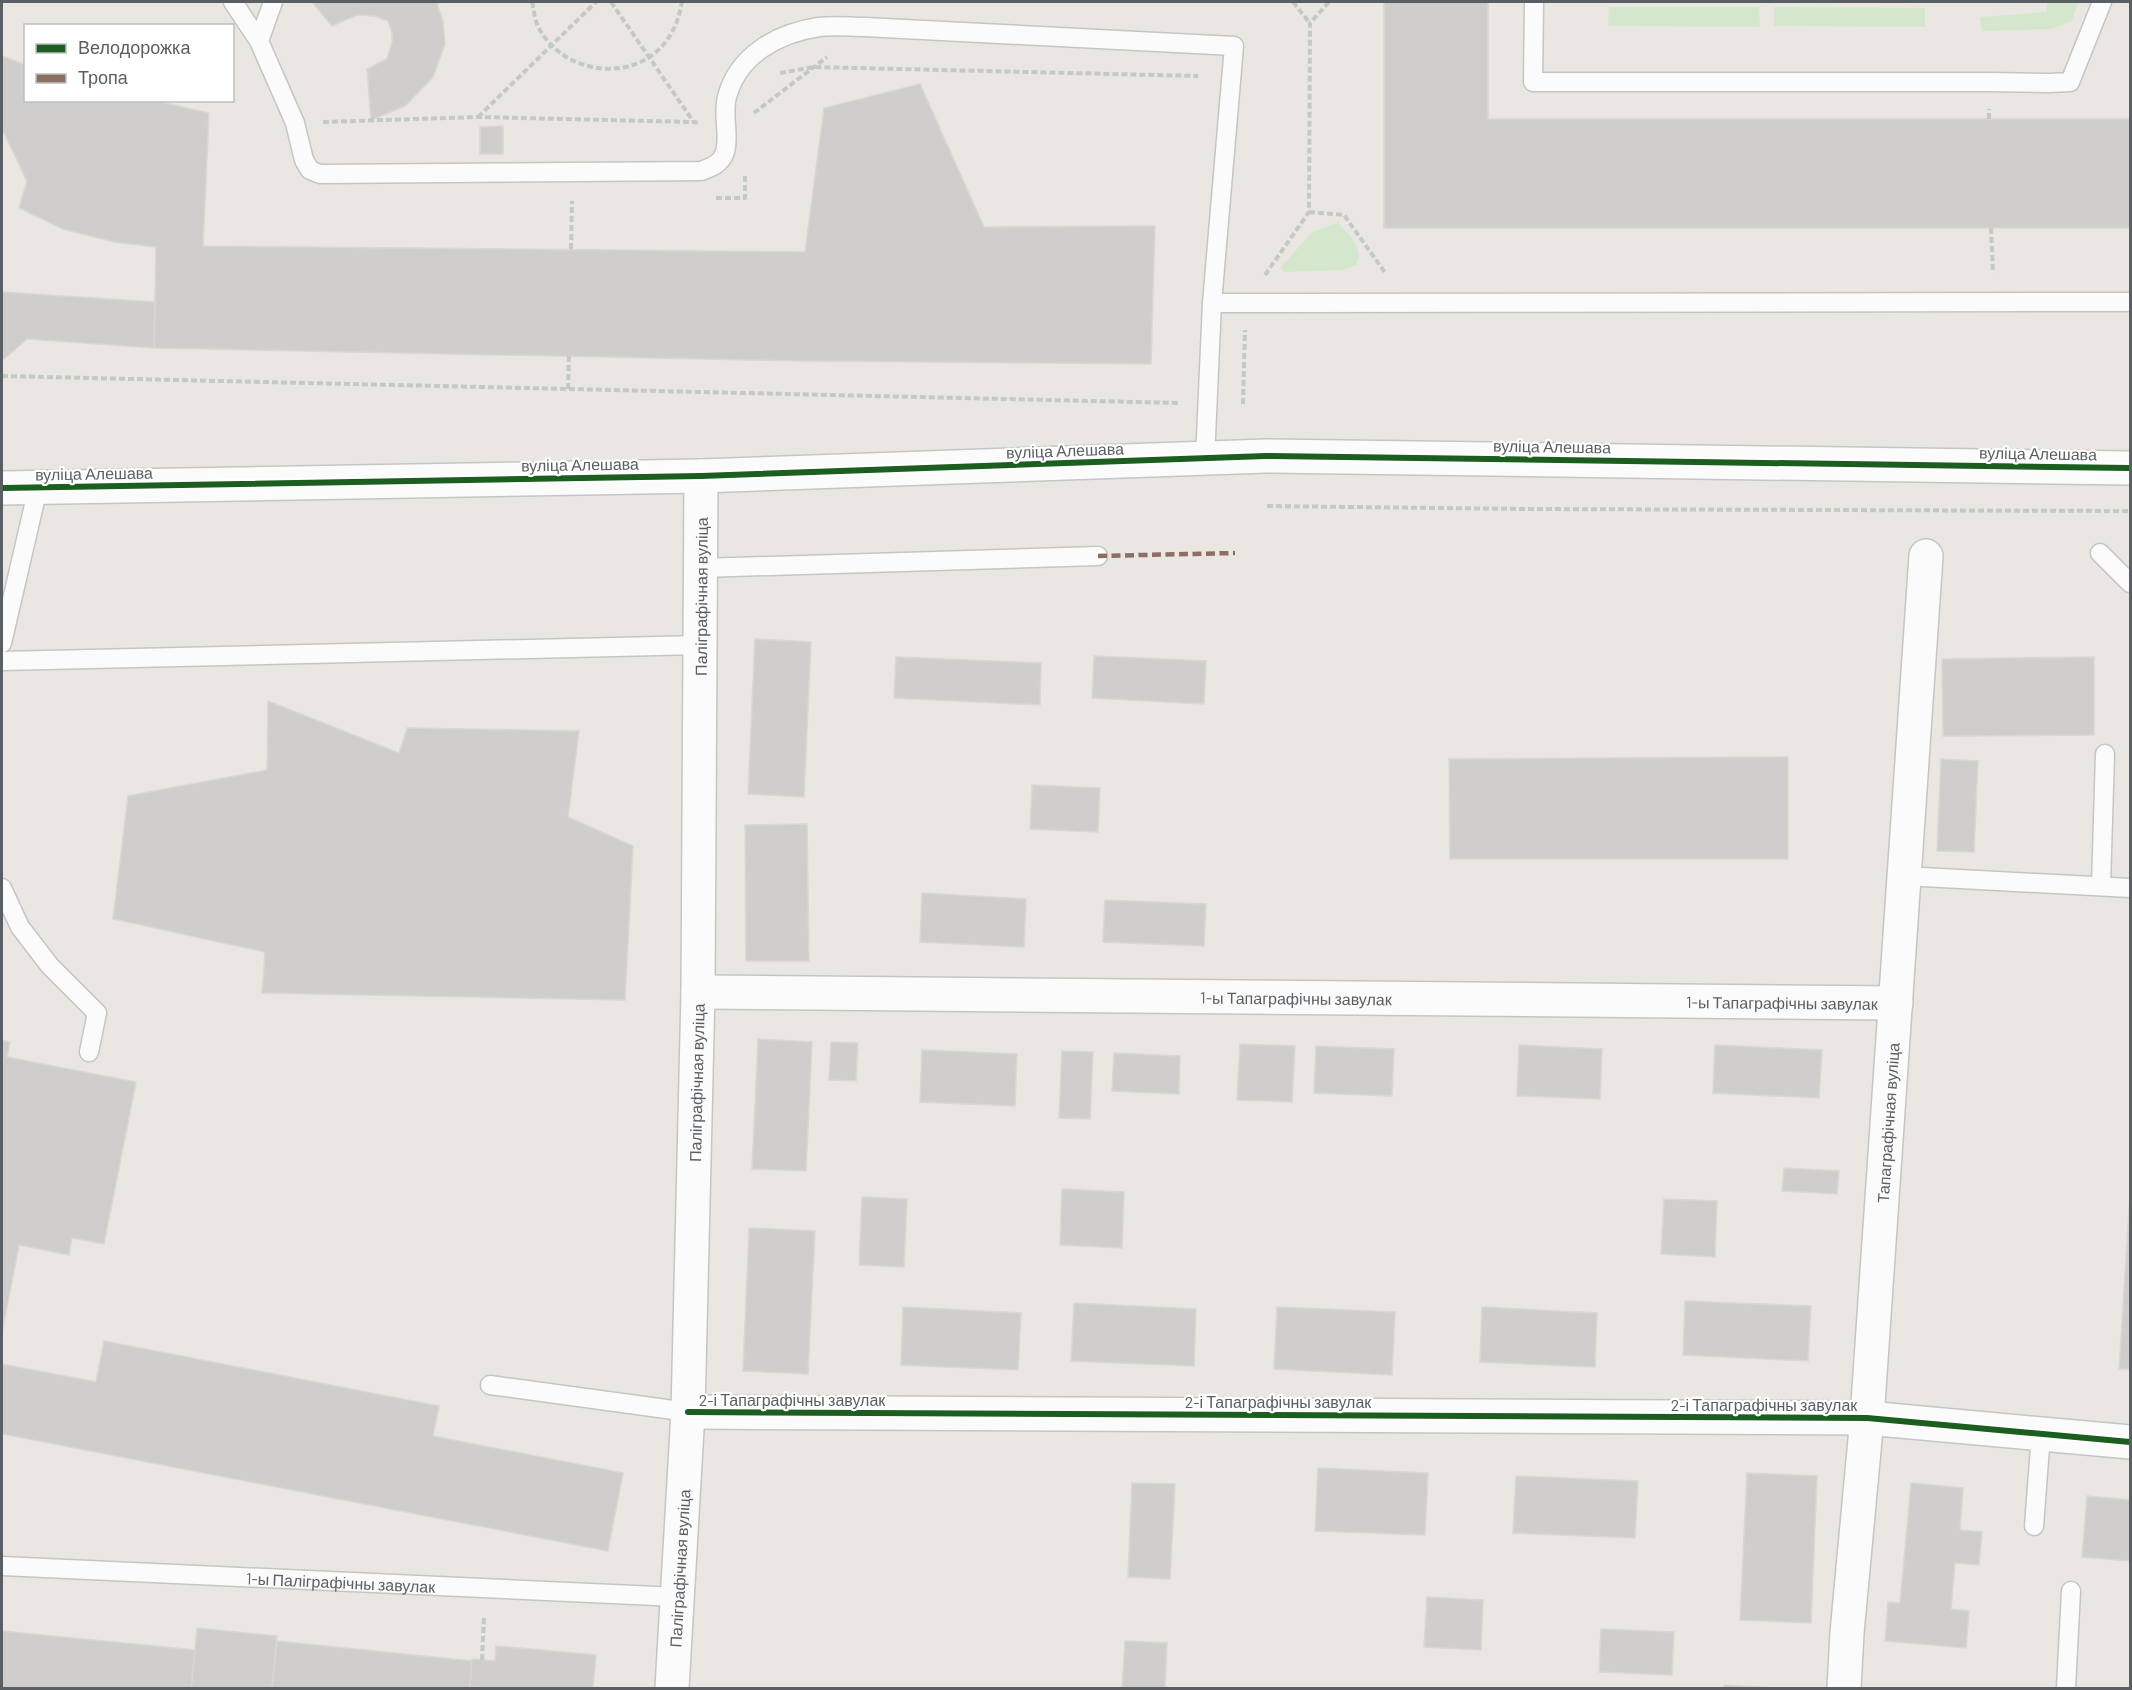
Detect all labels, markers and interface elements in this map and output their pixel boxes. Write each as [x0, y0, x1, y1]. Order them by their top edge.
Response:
legend [24, 24, 234, 102]
text: Велодорожка [78, 36, 191, 58]
text: Тропа [78, 66, 129, 88]
street label: вуліца Алешава [1493, 435, 1611, 457]
street label: вуліца Алешава [1006, 438, 1124, 462]
street label: вуліца Алешава [1979, 442, 2097, 464]
street label: вуліца Алешава [521, 453, 639, 475]
street label: вуліца Алешава [35, 462, 153, 484]
street label: Паліграфічная вуліца [690, 517, 710, 676]
street label: 1-ы Тапаграфічны завулак [1200, 987, 1393, 1008]
street label: 1-ы Тапаграфічны завулак [1686, 992, 1879, 1012]
street label: Паліграфічная вуліца [684, 1003, 707, 1162]
street label: Тапаграфічная вуліца [1872, 1042, 1902, 1204]
street label: 2-і Тапаграфічны завулак [699, 1390, 886, 1409]
street label: 2-і Тапаграфічны завулак [1185, 1392, 1372, 1411]
street label: 2-і Тапаграфічны завулак [1671, 1395, 1858, 1414]
street label: Паліграфічная вуліца [665, 1488, 693, 1648]
street label: 1-ы Паліграфічны завулак [246, 1568, 437, 1595]

